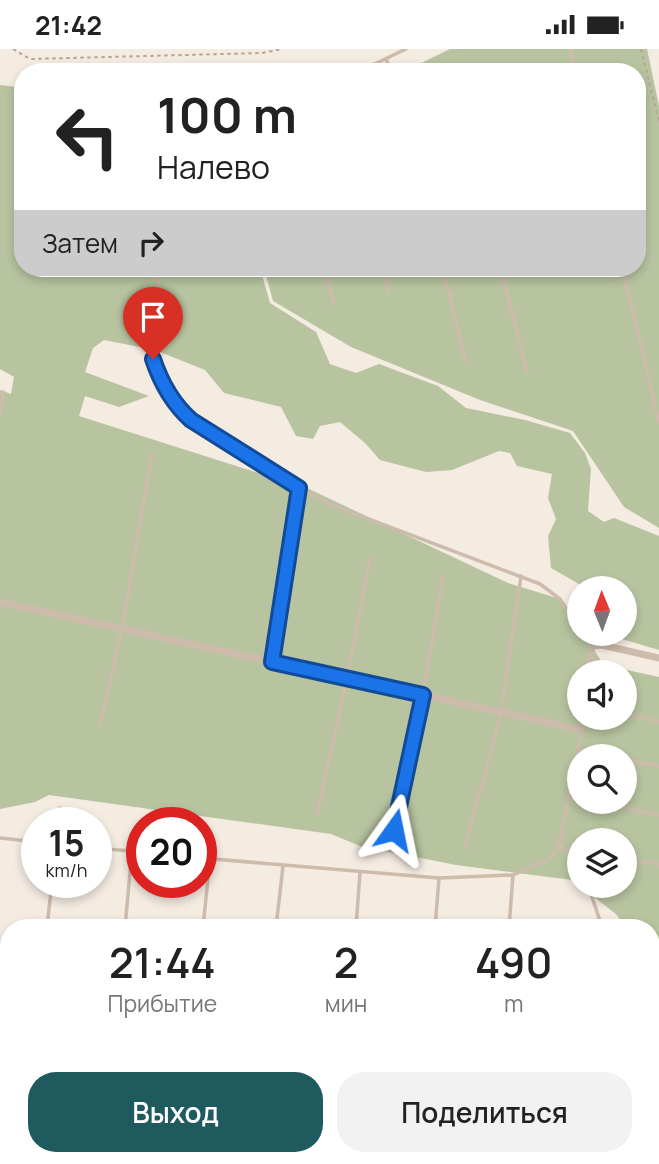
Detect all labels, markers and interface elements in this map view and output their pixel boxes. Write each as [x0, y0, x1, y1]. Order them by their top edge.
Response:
text: 21:42 [35, 7, 102, 43]
text: 100 m [157, 81, 297, 148]
icon: left [42, 91, 133, 182]
text: Налево [157, 145, 270, 189]
icon: right [132, 224, 170, 262]
text: Затем [42, 225, 118, 261]
pin [123, 287, 183, 359]
icon: arrive [134, 298, 172, 336]
north arrow [567, 576, 637, 646]
map controls [567, 576, 637, 898]
button: sound [567, 660, 637, 730]
button: search [567, 744, 637, 814]
position arrow [357, 793, 431, 867]
speed limit sign: 20 [126, 807, 217, 898]
text: 15 [49, 819, 84, 867]
button: layers [567, 828, 637, 898]
text: km/h [46, 858, 87, 882]
text: 21:44 [109, 933, 216, 991]
text: 2 [334, 933, 358, 991]
text: 490 [475, 933, 552, 991]
text: Прибытие [108, 987, 217, 1019]
text: мин [325, 987, 367, 1019]
text: m [504, 987, 523, 1019]
button: Выход [28, 1072, 323, 1152]
button: Поделиться [337, 1072, 632, 1152]

